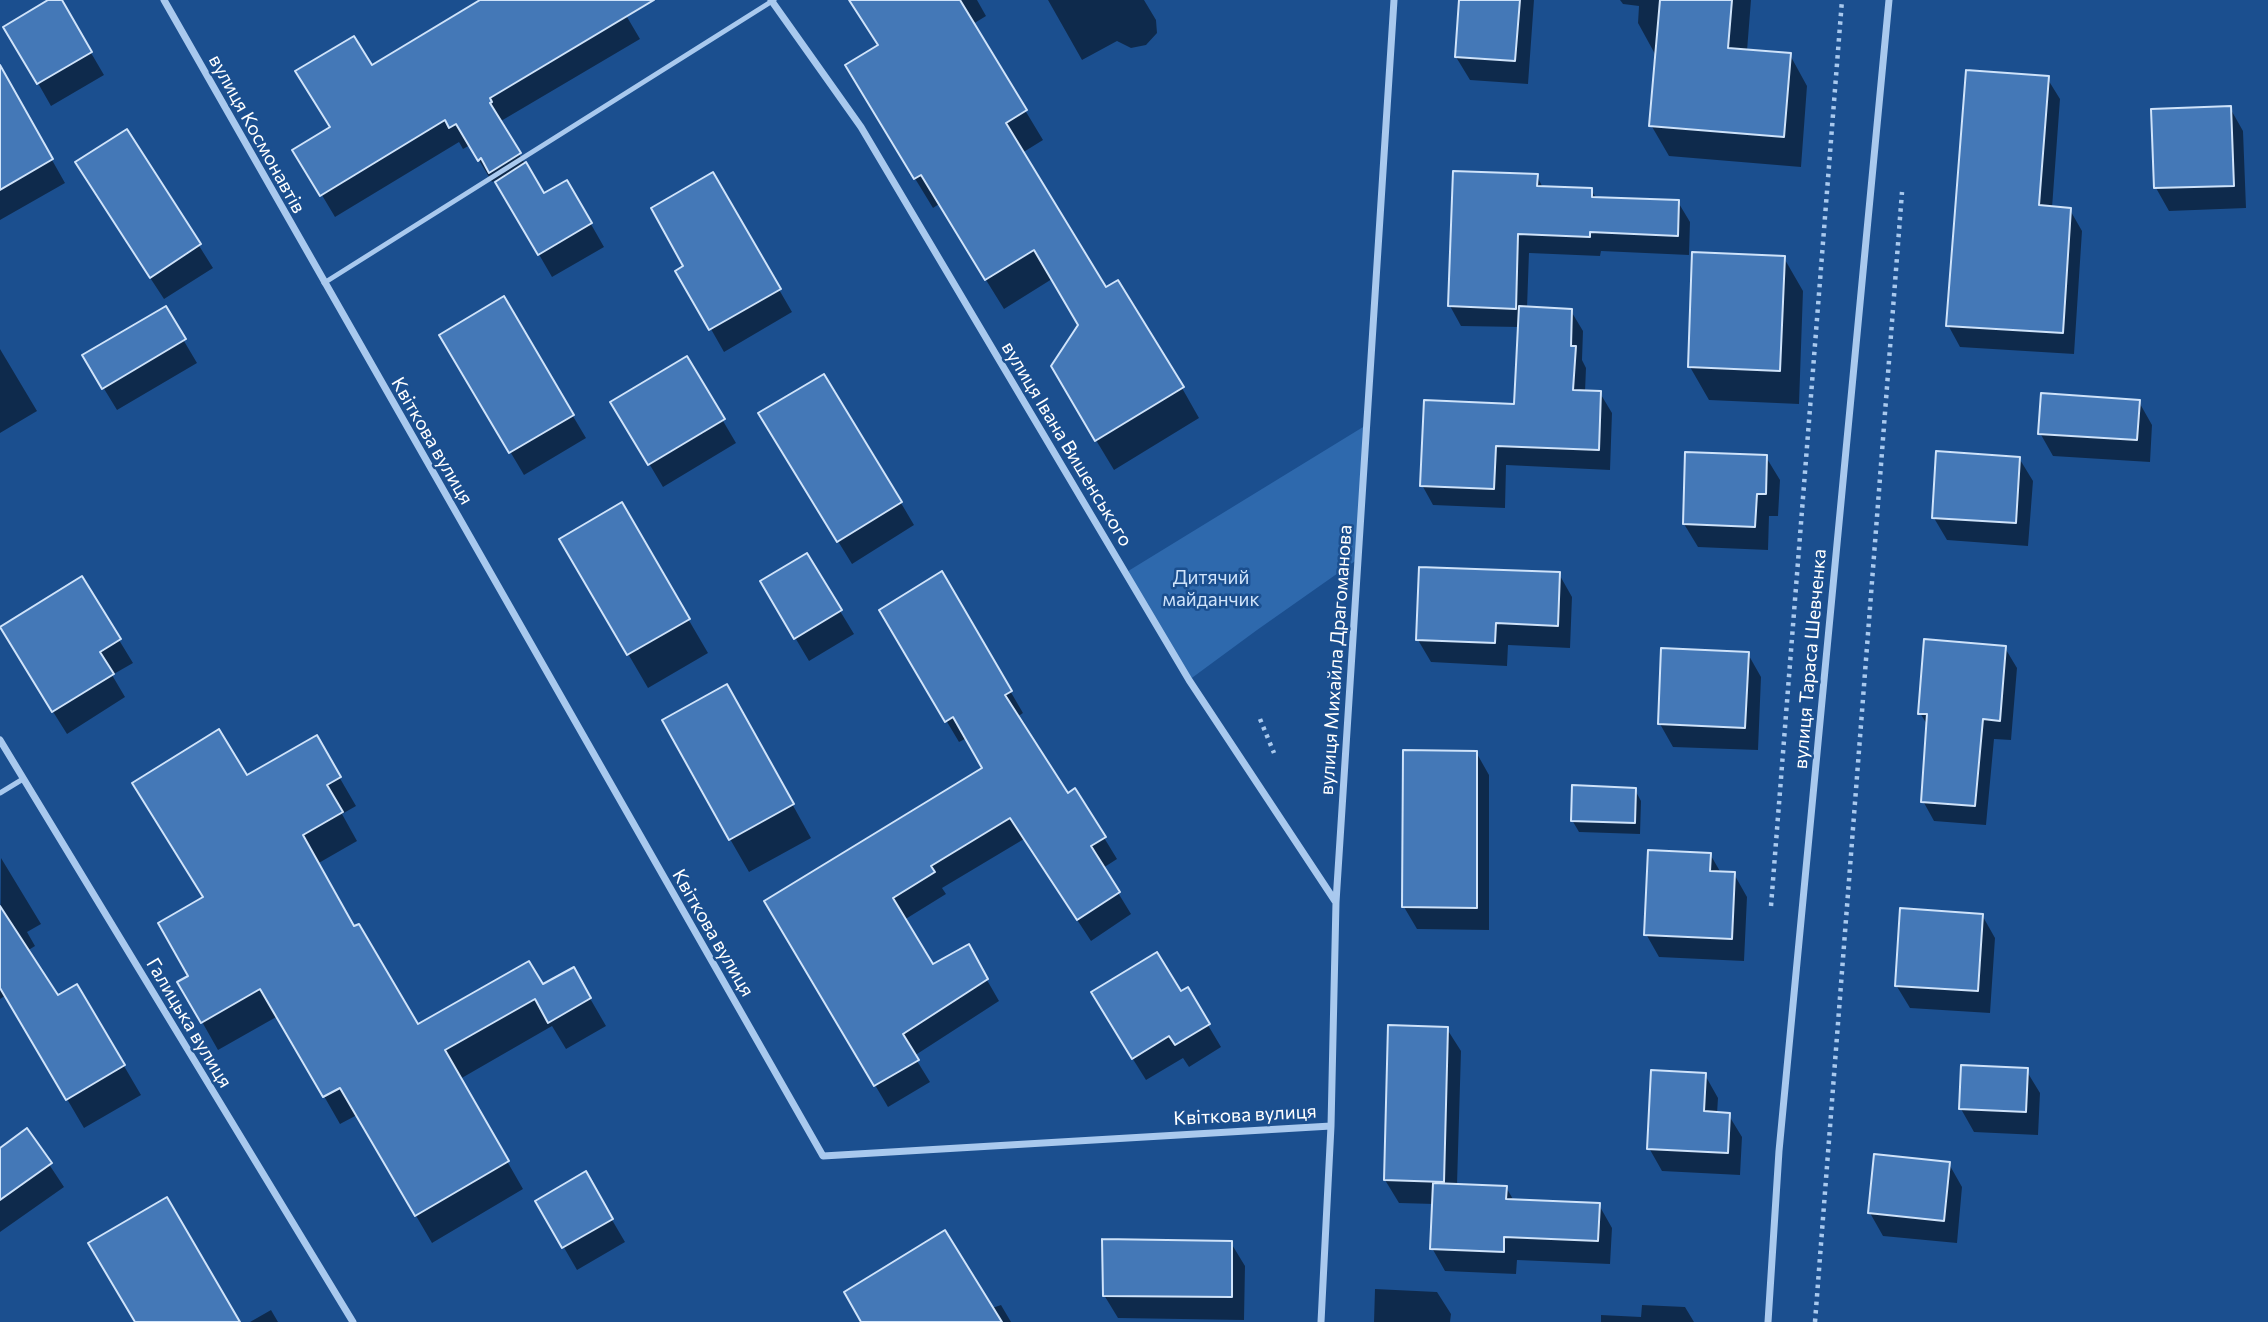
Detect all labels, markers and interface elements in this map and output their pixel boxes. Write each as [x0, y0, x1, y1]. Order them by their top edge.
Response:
street label: вулиця Космонавтів [204, 51, 310, 217]
street label: вулиця Івана Вишенського [997, 337, 1137, 551]
street label: Квіткова вулиця [386, 373, 478, 509]
street label: вулиця Михайла Драгоманова [1315, 524, 1357, 796]
street label: вулиця Тараса Шевченка [1789, 548, 1831, 770]
park label: Дитячий майданчик [1162, 567, 1260, 611]
street label: Квіткова вулиця [667, 865, 759, 1001]
street label: Галицька вулиця [141, 954, 237, 1092]
street label: Квіткова вулиця [1173, 1100, 1317, 1130]

